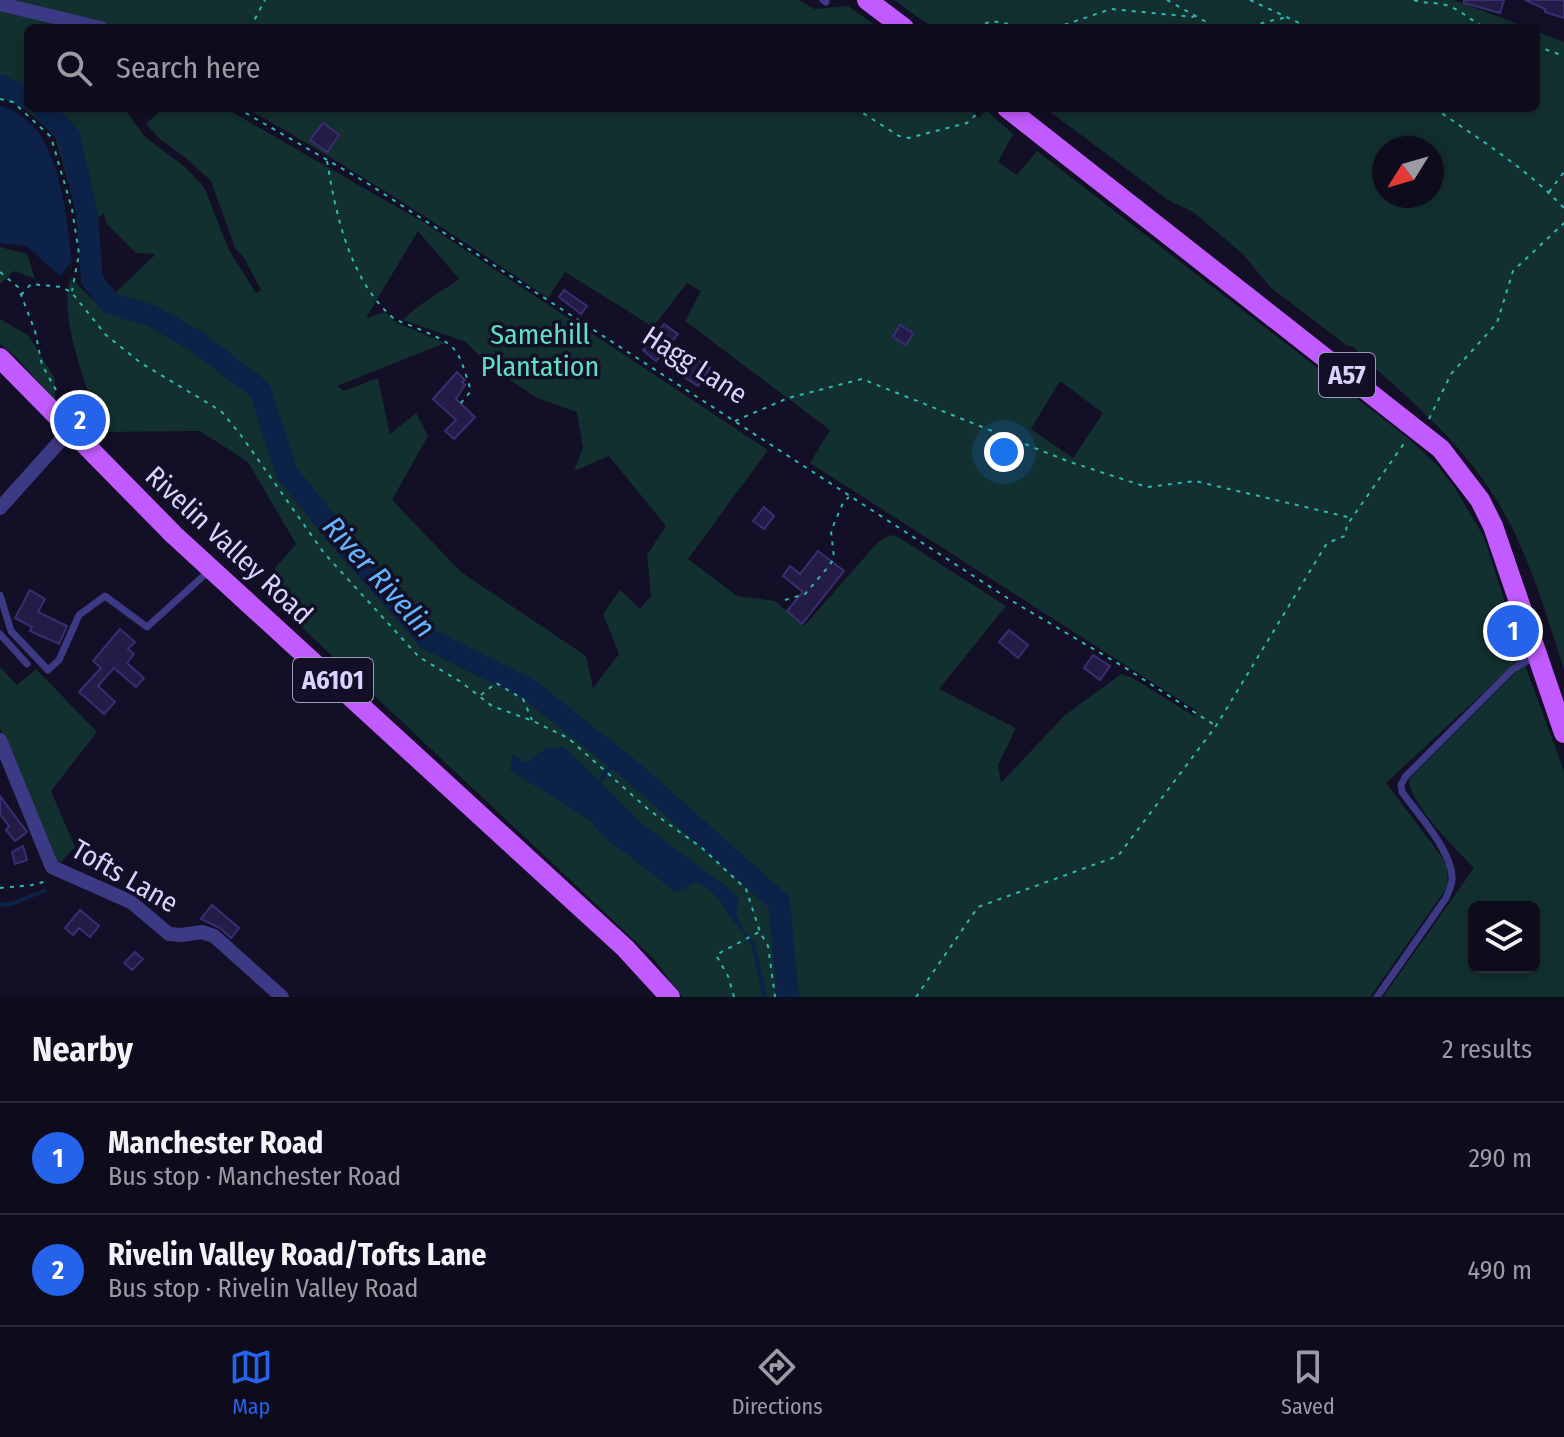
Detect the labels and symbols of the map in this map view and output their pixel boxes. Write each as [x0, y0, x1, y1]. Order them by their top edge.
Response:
north arrow [1372, 136, 1444, 208]
park label: Samehill Plantation [481, 318, 599, 383]
street label: Hagg Lane [637, 319, 753, 411]
road number: A57 [1319, 353, 1375, 397]
pin: 2 [54, 390, 106, 450]
your location [984, 432, 1024, 472]
street label: Rivelin Valley Road [139, 459, 319, 631]
water label: River Rivelin [315, 509, 443, 645]
pin: 1 [1487, 601, 1539, 661]
road number: A6101 [293, 658, 373, 702]
street label: Tofts Lane [66, 832, 184, 920]

